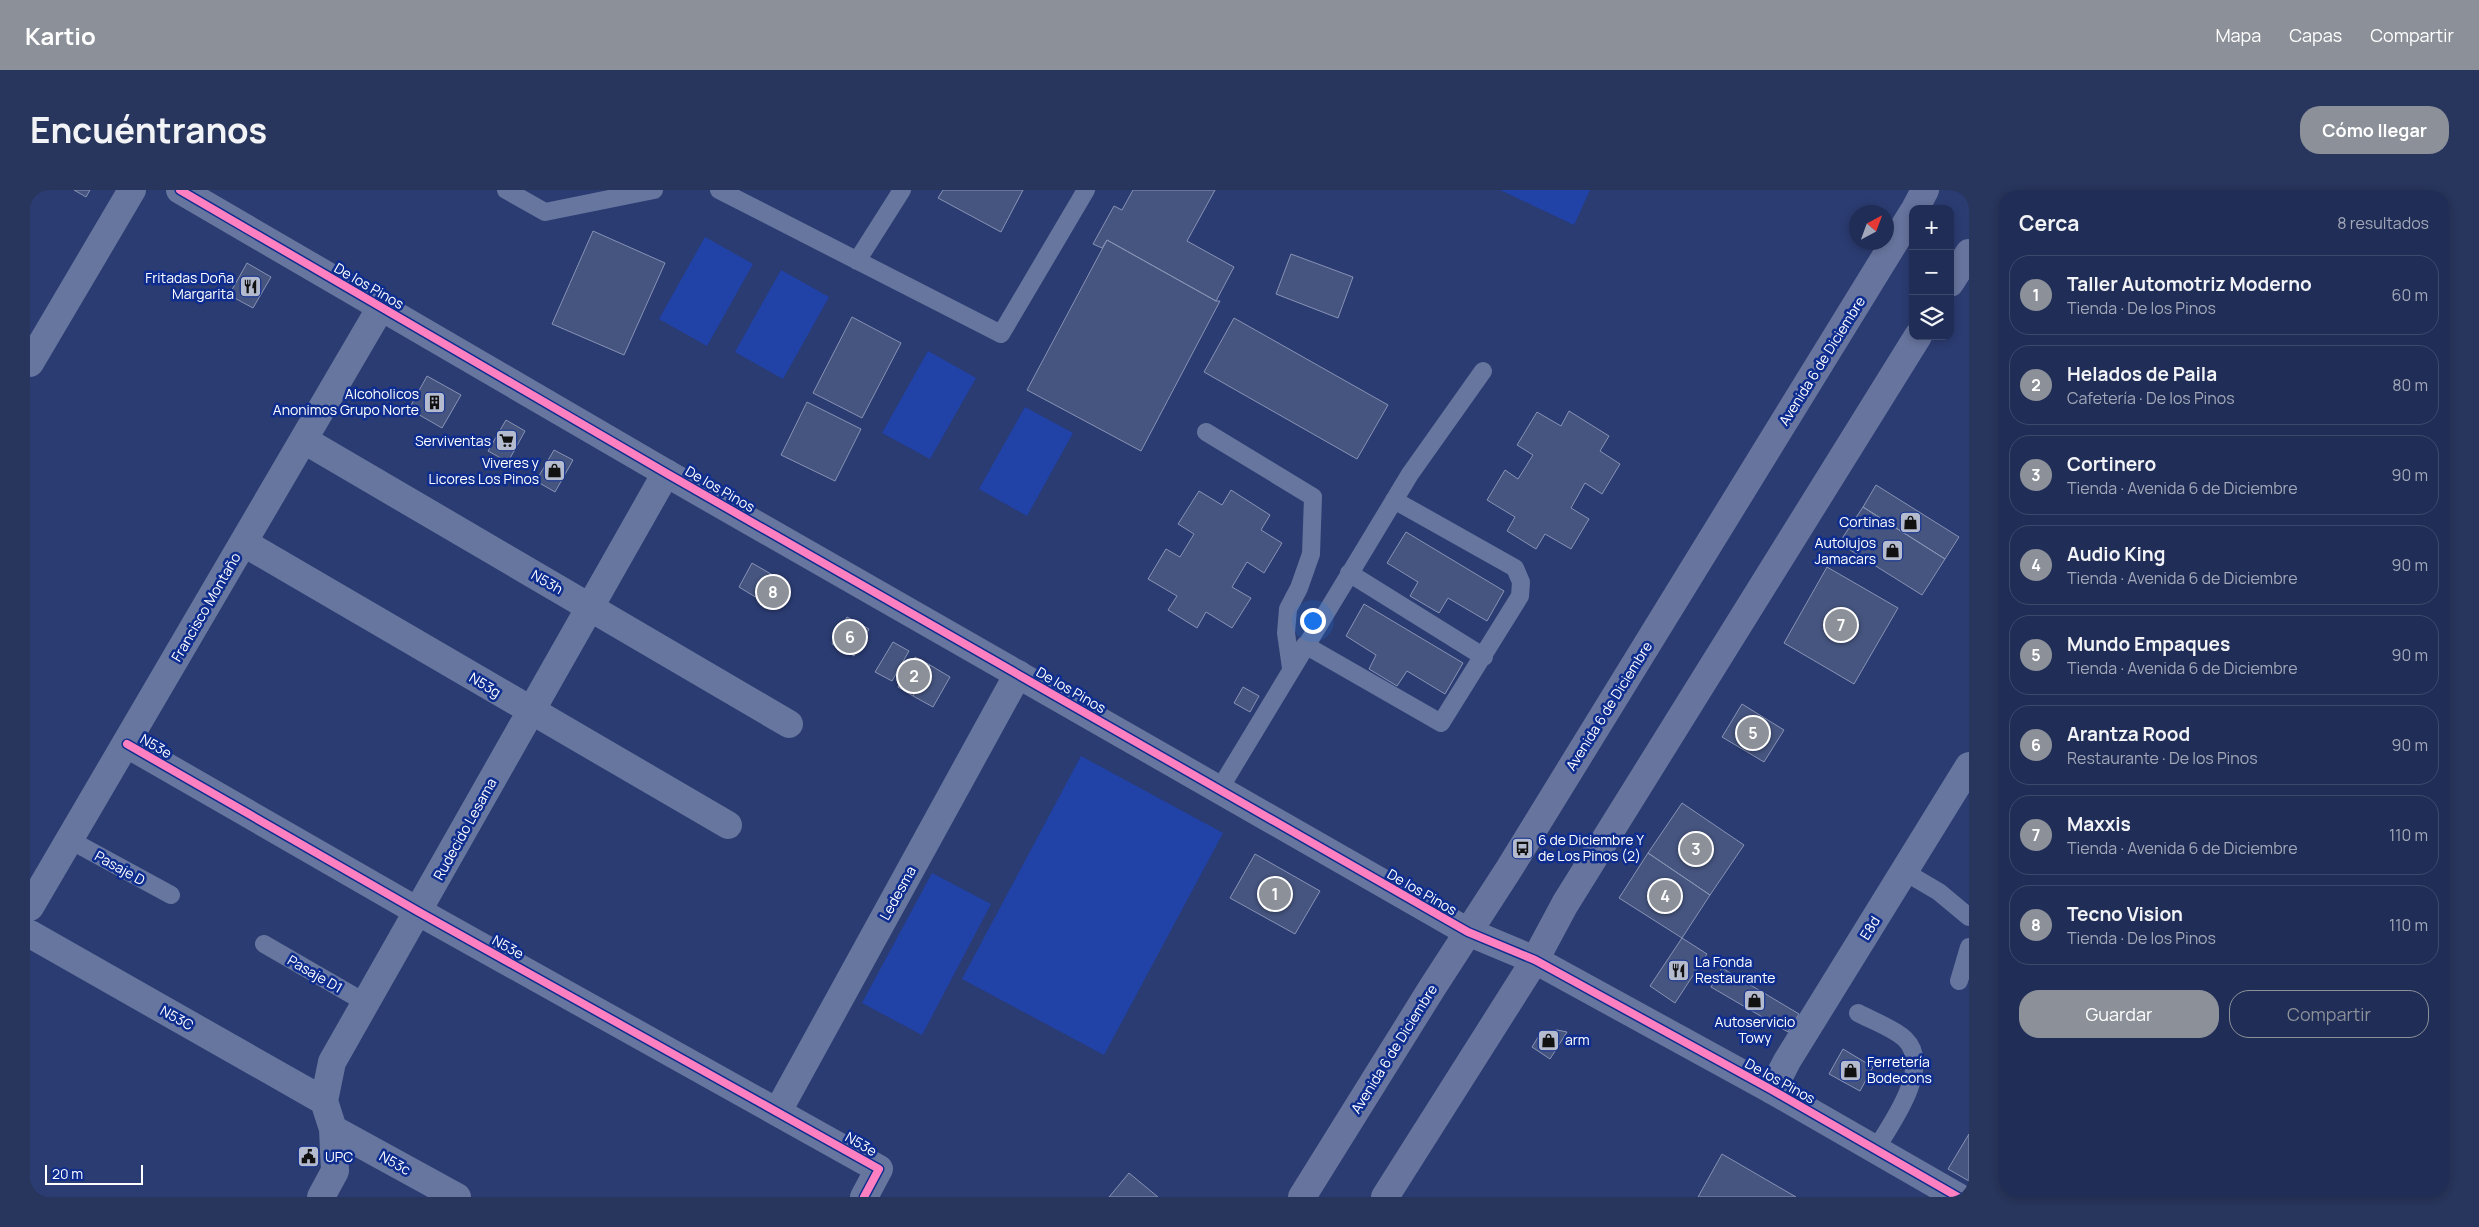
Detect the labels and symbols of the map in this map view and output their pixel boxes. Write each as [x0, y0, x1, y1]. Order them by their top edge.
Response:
north arrow [1849, 205, 1894, 250]
street label: De los Pinos [331, 258, 408, 313]
place label: Fritadas Doña Margarita [145, 268, 234, 303]
restaurant icon: Fritadas Doña Margarita [238, 274, 262, 298]
street label: Avenida 6 de Diciembre [1774, 293, 1869, 429]
place label: Alcoholicos Anonimos Grupo Norte [273, 384, 419, 419]
building icon: Alcoholicos Anonimos Grupo Norte [423, 390, 447, 414]
supermarket icon: Serviventas [495, 429, 519, 453]
place label: Serviventas [415, 431, 491, 450]
place label: Viveres y Licores Los Pinos [428, 453, 540, 488]
shop icon: Viveres y Licores Los Pinos [543, 459, 567, 483]
street label: De los Pinos [682, 461, 759, 516]
shop icon: Cortinas [1899, 510, 1923, 534]
place label: Cortinas [1839, 512, 1895, 531]
place label: Autolujos Jamacars [1814, 533, 1876, 568]
shop icon: Autolujos Jamacars [1880, 539, 1904, 563]
street label: Francisco Montaño [167, 549, 245, 665]
street label: N53h [528, 565, 567, 598]
pin: 8 [757, 573, 789, 611]
pin: 7 [1825, 606, 1857, 644]
your location [1300, 608, 1326, 634]
pin: 6 [834, 618, 866, 656]
street label: Avenida 6 de Diciembre [1561, 638, 1656, 774]
pin: 2 [898, 657, 930, 695]
street label: De los Pinos [1033, 662, 1110, 717]
street label: N53g [466, 668, 505, 701]
pin: 5 [1737, 714, 1769, 752]
street label: N53e [137, 729, 176, 762]
street label: Rudecido Lesama [429, 774, 500, 883]
place label: 6 de Diciembre Y de Los Pinos (2) [1538, 830, 1644, 865]
pin: 3 [1680, 830, 1712, 868]
bus stop icon: 6 de Diciembre Y de Los Pinos (2) [1510, 836, 1534, 860]
street label: Pasaje D [92, 846, 149, 889]
street label: Ledesma [875, 862, 920, 923]
street label: De los Pinos [1384, 864, 1461, 919]
pin: 1 [1259, 875, 1291, 913]
pin: 4 [1649, 877, 1681, 915]
street label: E8d [1855, 912, 1884, 943]
street label: N53e [489, 930, 528, 963]
street label: Pasaje D1 [284, 950, 346, 997]
place label: La Fonda Restaurante [1695, 952, 1775, 987]
restaurant icon: La Fonda Restaurante [1667, 958, 1691, 982]
street label: Avenida 6 de Diciembre [1346, 981, 1441, 1117]
shop icon: Autoservicio Towy [1743, 988, 1767, 1012]
street label: N53C [157, 1001, 197, 1034]
place label: Autoservicio Towy [1715, 1012, 1795, 1047]
shop icon: arm [1537, 1028, 1561, 1052]
place label: arm [1565, 1030, 1590, 1049]
place label: Ferretería Bodecons [1867, 1052, 1932, 1087]
street label: De los Pinos [1742, 1053, 1819, 1108]
shop icon: Ferretería Bodecons [1839, 1058, 1863, 1082]
street label: N53e [842, 1127, 881, 1160]
public building icon: UPC [297, 1145, 321, 1169]
street label: N53c [376, 1146, 415, 1179]
place label: UPC [325, 1147, 353, 1166]
scale bar [45, 1162, 142, 1185]

